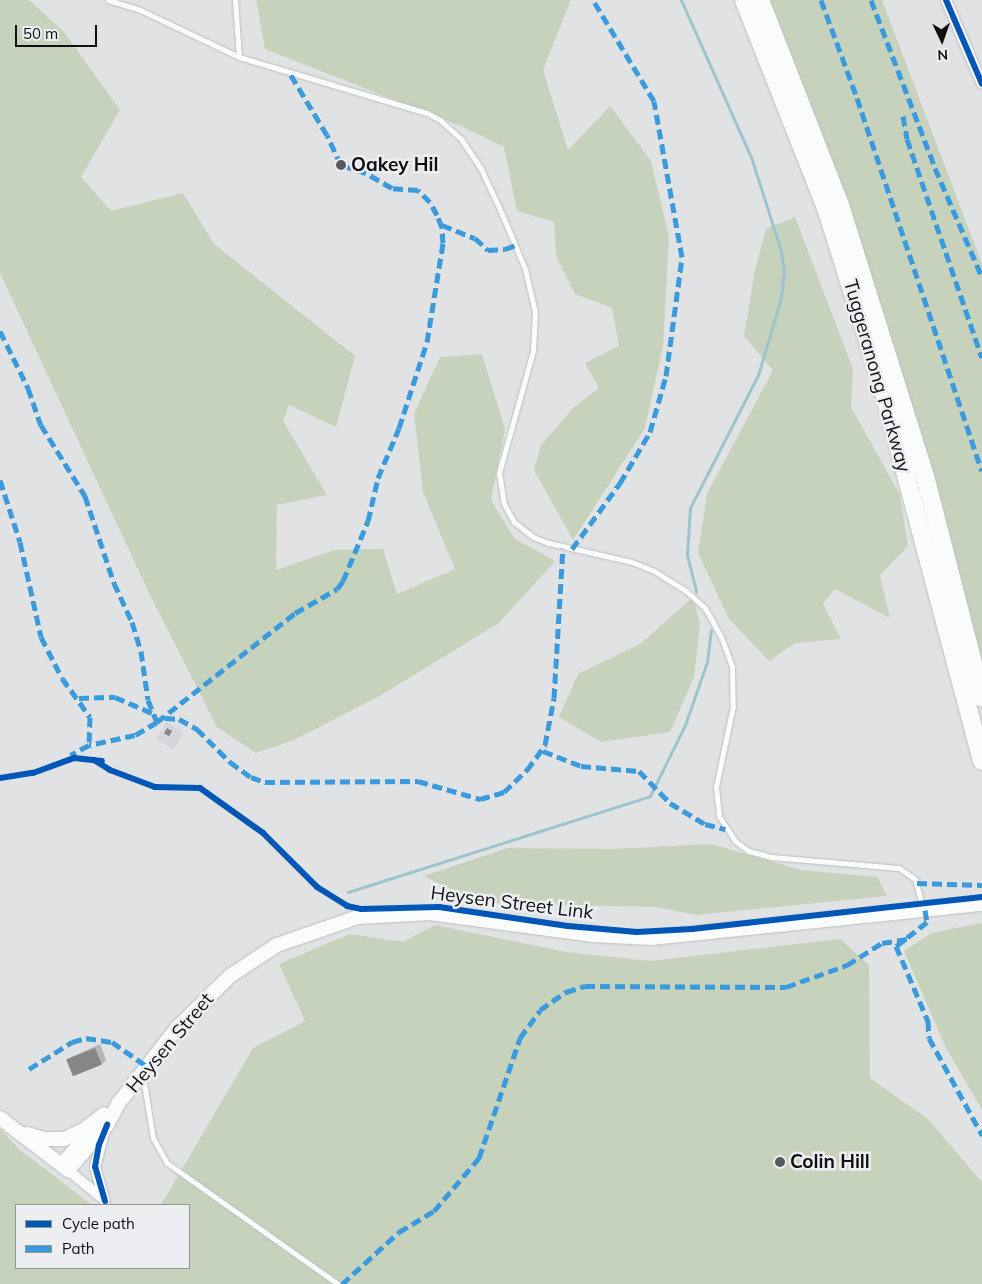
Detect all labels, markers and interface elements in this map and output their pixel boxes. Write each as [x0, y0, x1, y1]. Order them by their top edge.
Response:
scale bar [18, 15, 100, 47]
north arrow [917, 15, 967, 65]
text: 50 m [23, 24, 58, 43]
text: N [937, 46, 949, 64]
place label: Oakey Hil [351, 154, 438, 176]
marker: Oakey Hil [335, 159, 347, 171]
street label: Tuggeranong Parkway [839, 277, 915, 475]
street label: Heysen Street Link [429, 882, 595, 924]
street label: Heysen Street [122, 989, 218, 1097]
place label: Colin Hill [790, 1151, 870, 1173]
marker: Colin Hill [774, 1156, 786, 1168]
legend [15, 1204, 190, 1269]
text: Cycle path [62, 1214, 135, 1233]
text: Path [62, 1239, 94, 1258]

